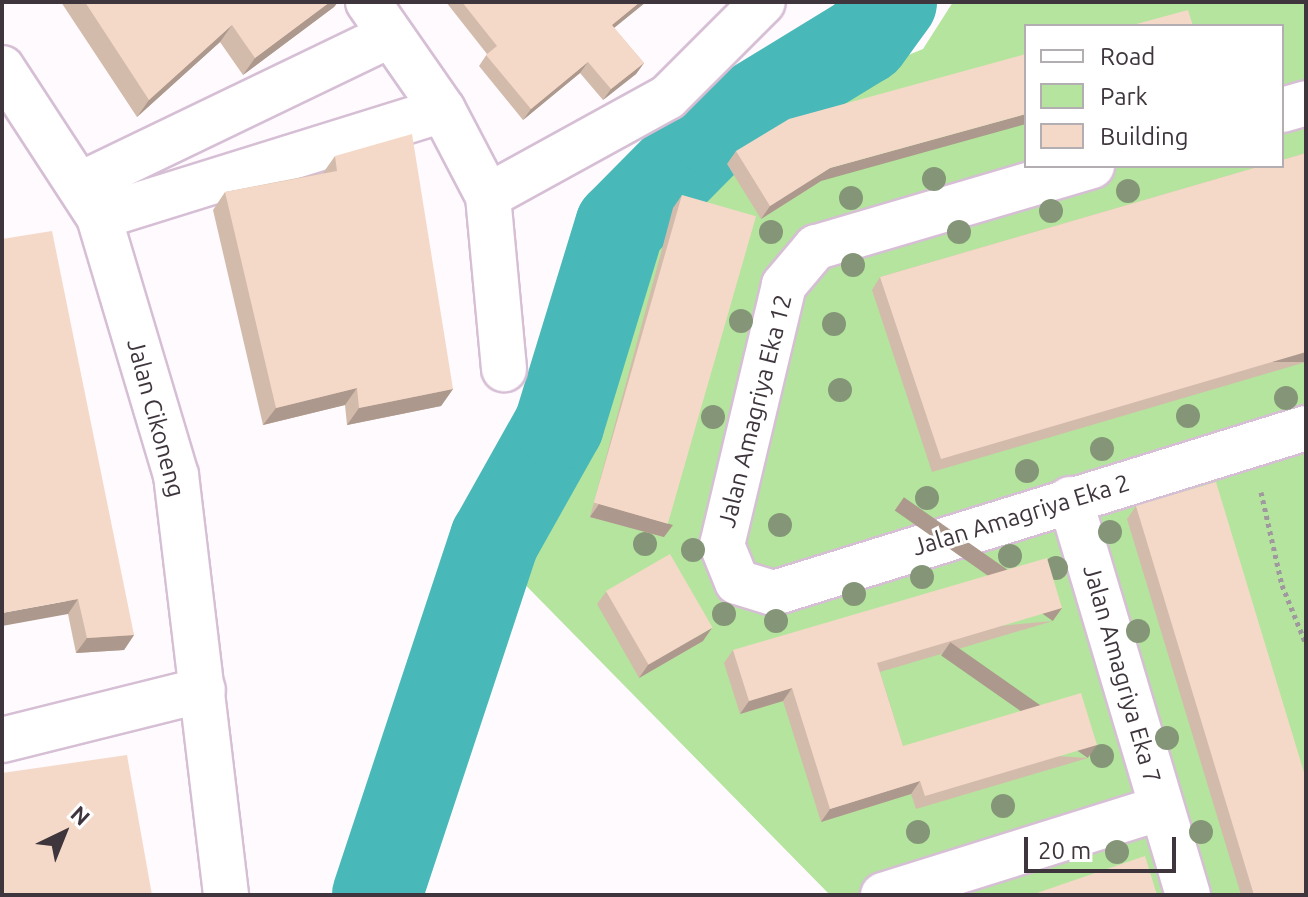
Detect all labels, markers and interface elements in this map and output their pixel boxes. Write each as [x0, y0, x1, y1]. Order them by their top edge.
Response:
legend [1024, 24, 1284, 168]
text: Road [1100, 43, 1155, 70]
text: Park [1100, 83, 1148, 110]
text: Building [1100, 123, 1188, 150]
street label: Jalan Amagriya Eka 12 [712, 291, 798, 531]
street label: Jalan Cikoneng [121, 336, 191, 500]
street label: Jalan Amagriya Eka 2 [909, 468, 1133, 562]
street label: Jalan Amagriya Eka 7 [1077, 562, 1167, 786]
north arrow [24, 793, 104, 873]
text: N [66, 800, 95, 830]
scale bar [1028, 821, 1180, 871]
text: 20 m [1038, 837, 1091, 864]

